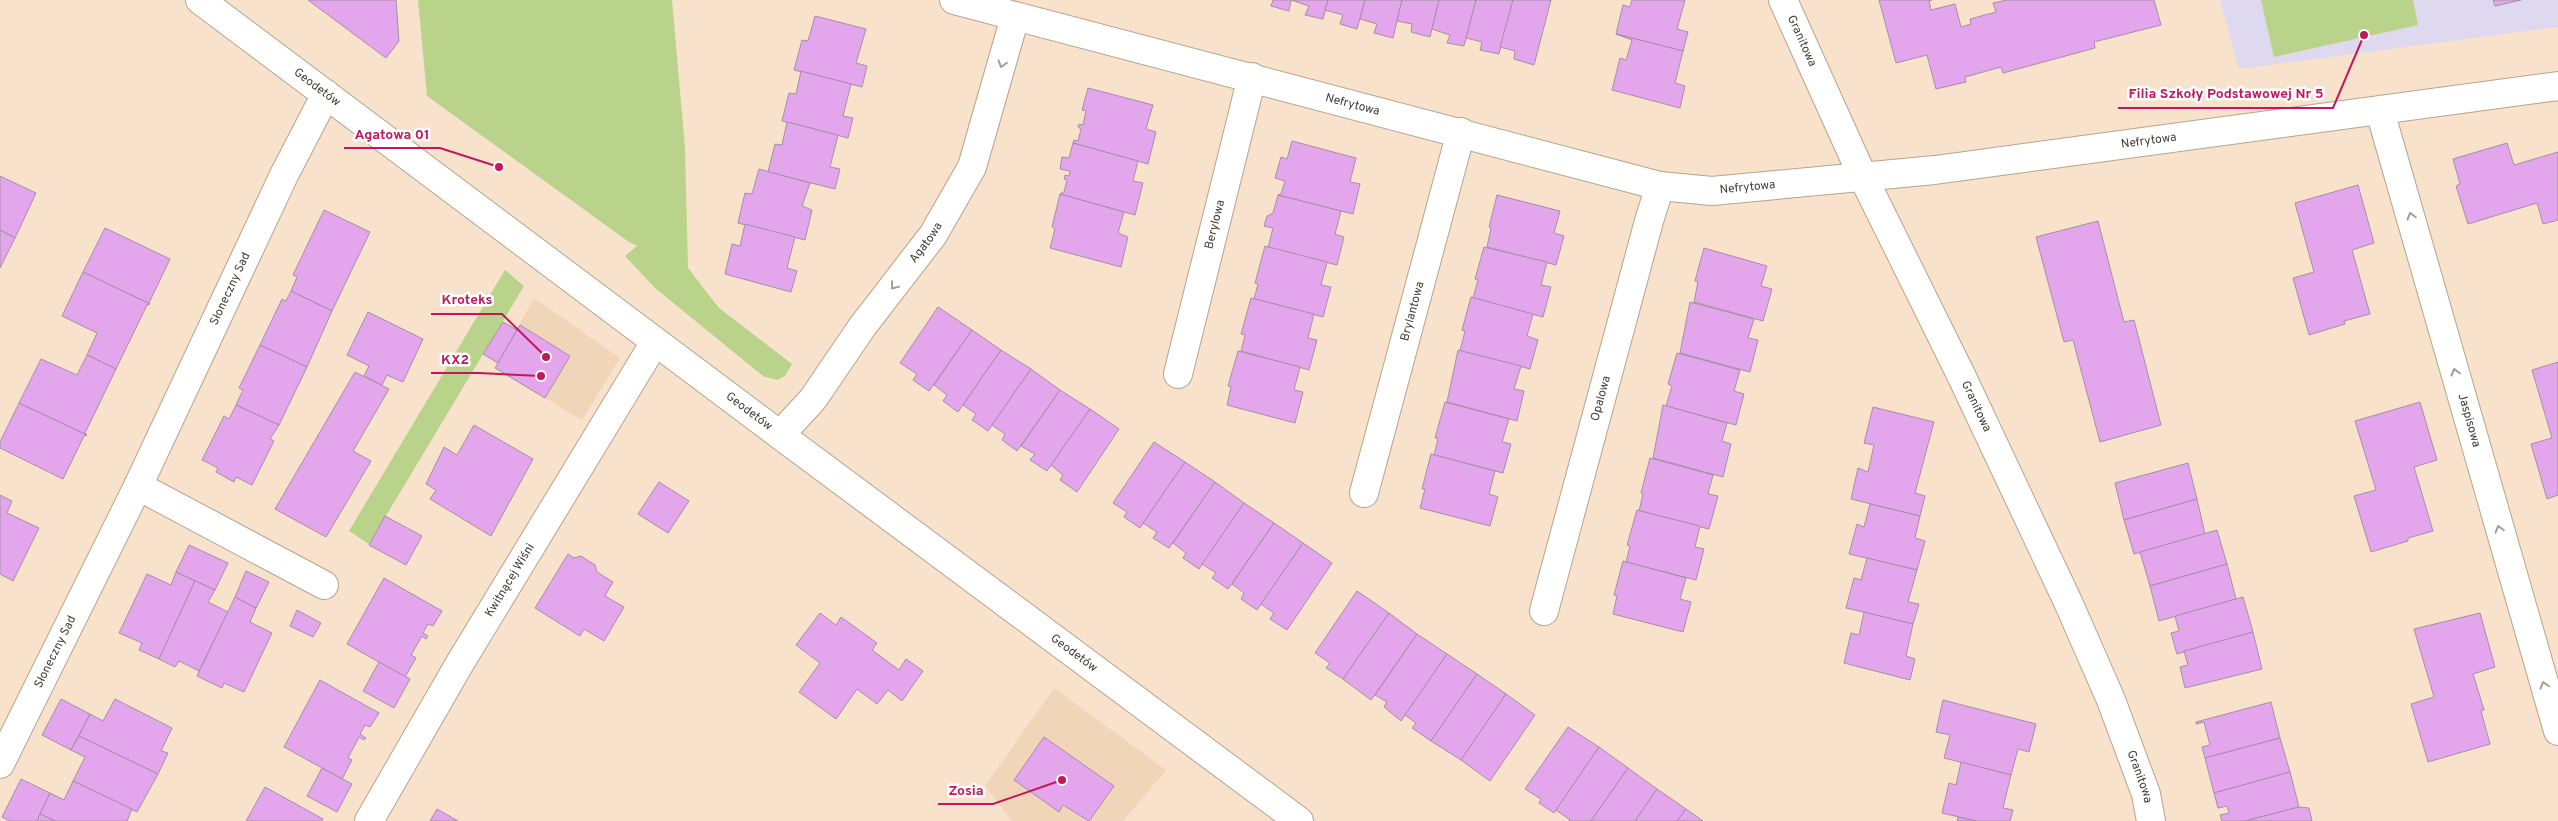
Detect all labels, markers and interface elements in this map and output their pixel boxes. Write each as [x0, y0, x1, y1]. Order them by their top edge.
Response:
street label: Granitowa [1783, 13, 1820, 69]
one-way arrow [997, 59, 1007, 67]
street label: Geodetów [290, 65, 344, 111]
callout: Filia Szkoły Podstawowej Nr 5 [2118, 79, 2333, 108]
text: Filia Szkoły Podstawowej Nr 5 [2129, 86, 2323, 103]
street label: Nefrytowa [1323, 90, 1381, 120]
callout: Agatowa 01 [344, 119, 440, 148]
text: Agatowa 01 [354, 127, 430, 144]
street label: Nefrytowa [2120, 130, 2177, 153]
street label: Nefrytowa [1719, 177, 1776, 198]
street label: Berylowa [1201, 198, 1229, 251]
one-way arrow [2406, 212, 2416, 220]
street label: Agatowa [906, 220, 947, 266]
street label: Słoneczny Sad [206, 250, 255, 328]
one-way arrow [891, 280, 899, 289]
street label: Brylantowa [1397, 280, 1428, 343]
callout: Kroteks [431, 285, 502, 314]
text: Kroteks [442, 292, 493, 309]
callout: KX2 [431, 344, 479, 373]
text: KX2 [441, 352, 469, 369]
one-way arrow [2450, 368, 2461, 377]
street label: Opalowa [1587, 374, 1615, 423]
street label: Granitowa [1957, 378, 1995, 435]
street label: Geodetów [722, 389, 776, 435]
street label: Jaspisowa [2454, 392, 2484, 449]
one-way arrow [2494, 525, 2504, 533]
street label: Kwitnącej Wiśni [482, 541, 539, 620]
street label: Słoneczny Sad [31, 613, 80, 691]
street label: Geodetów [1047, 631, 1101, 676]
one-way arrow [2540, 681, 2550, 689]
street label: Granitowa [2123, 748, 2155, 804]
callout: Zosia [938, 775, 993, 804]
text: Zosia [948, 783, 984, 800]

